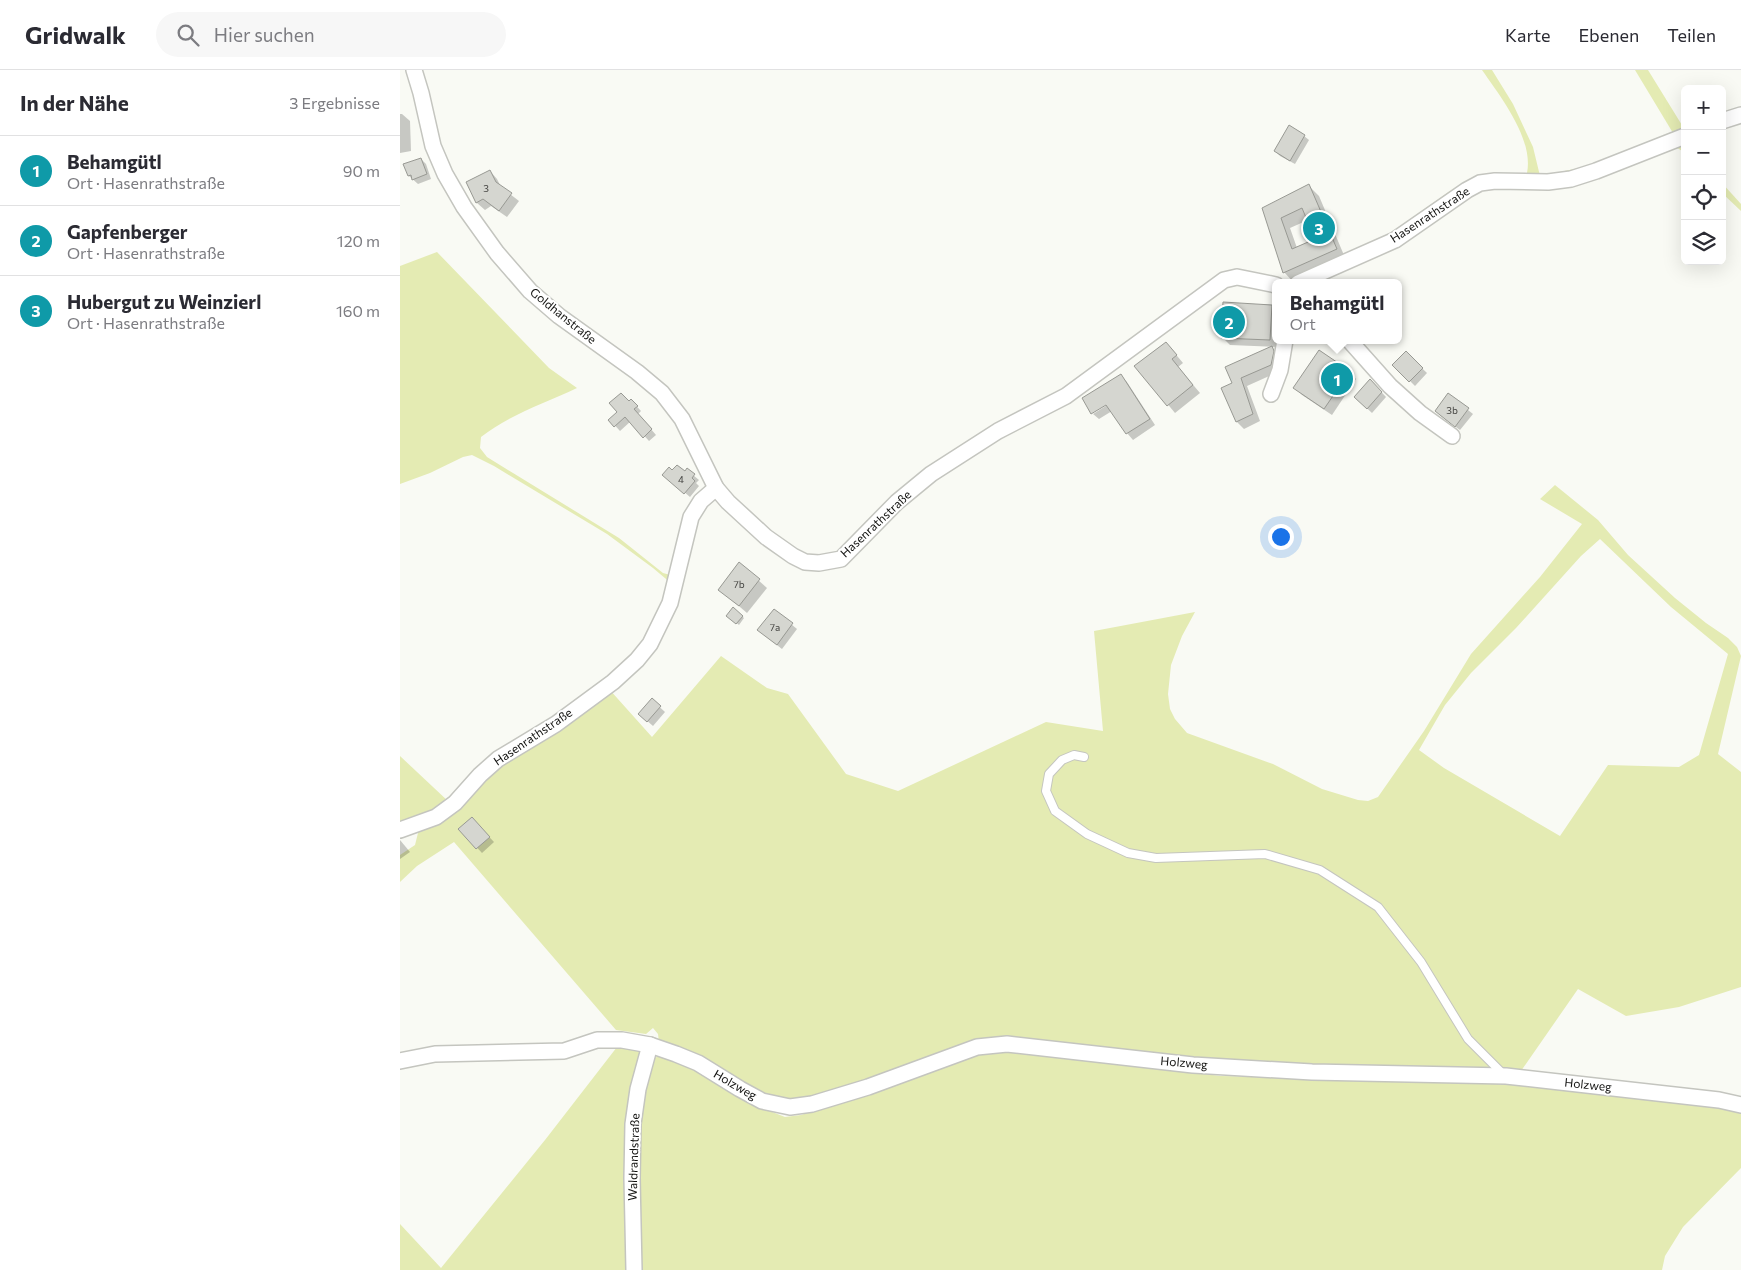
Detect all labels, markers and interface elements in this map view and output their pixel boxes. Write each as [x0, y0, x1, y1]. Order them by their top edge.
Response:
search box [156, 12, 506, 57]
text: Gridwalk [25, 20, 126, 49]
icon: search [174, 21, 202, 49]
text: Hier suchen [214, 23, 315, 46]
text: Karte [1505, 24, 1550, 46]
text: Ebenen [1578, 24, 1639, 46]
text: Teilen [1667, 24, 1716, 46]
map controls [1681, 85, 1726, 265]
button: + [1681, 85, 1726, 130]
text: In der Nähe [20, 90, 129, 115]
text: 3 Ergebnisse [289, 93, 380, 112]
button: − [1681, 130, 1726, 175]
text: Behamgütl [67, 150, 162, 173]
text: 1 [32, 161, 40, 180]
text: 90 m [343, 161, 380, 180]
text: Ort · Hasenrathstraße [67, 173, 225, 192]
button: locate [1681, 175, 1726, 220]
house number: 3 [483, 182, 489, 194]
street label: Hasenrathstraße [1387, 183, 1472, 245]
pin: 3 [1303, 209, 1335, 247]
text: Gapfenberger [67, 220, 188, 243]
button: layers [1681, 220, 1726, 265]
text: 2 [31, 231, 41, 250]
text: 120 m [337, 231, 380, 250]
text: Ort · Hasenrathstraße [67, 243, 225, 262]
popup [1272, 279, 1402, 344]
street label: Goldhanstraße [528, 284, 599, 346]
text: Hubergut zu Weinzierl [67, 290, 261, 313]
text: Behamgütl [1290, 291, 1384, 314]
text: 3 [31, 301, 41, 320]
text: 160 m [336, 301, 380, 320]
pin: 2 [1213, 303, 1245, 341]
text: Ort · Hasenrathstraße [67, 313, 225, 332]
text: Ort [1290, 314, 1316, 333]
pin: 1 [1321, 360, 1353, 398]
house number: 3b [1446, 404, 1458, 416]
house number: 4 [678, 473, 684, 485]
street label: Hasenrathstraße [837, 487, 914, 560]
your location [1268, 524, 1294, 550]
house number: 7b [733, 578, 745, 590]
house number: 7a [770, 621, 780, 633]
street label: Hasenrathstraße [491, 705, 574, 768]
street label: Holzweg [1160, 1053, 1209, 1071]
street label: Holzweg [711, 1066, 760, 1102]
street label: Holzweg [1564, 1075, 1613, 1093]
street label: Waldrandstraße [624, 1113, 642, 1201]

